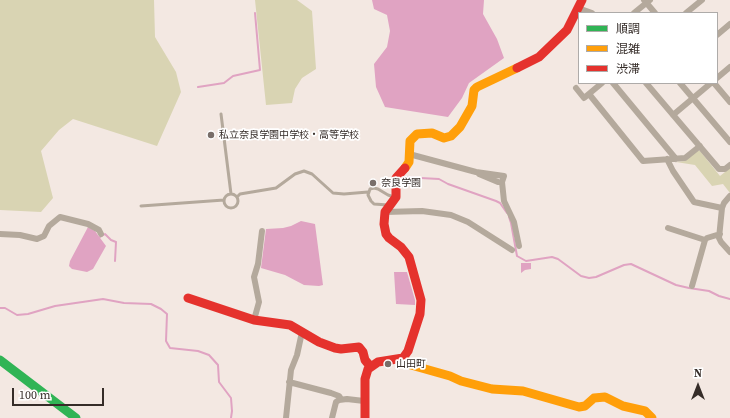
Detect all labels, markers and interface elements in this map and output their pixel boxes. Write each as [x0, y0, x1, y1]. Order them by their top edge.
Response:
legend [578, 12, 718, 84]
text: 順調 [616, 21, 640, 37]
text: 混雑 [616, 41, 640, 57]
text: 渋滞 [616, 61, 640, 77]
place label: 私立奈良学園中学校・高等学校 [219, 129, 359, 141]
marker: 私立奈良学園中学校・高等学校 [206, 130, 216, 140]
place label: 奈良学園 [381, 177, 421, 189]
marker: 奈良学園 [368, 178, 378, 188]
place label: 山田町 [396, 358, 426, 370]
marker: 山田町 [383, 359, 393, 369]
north arrow [678, 366, 718, 406]
text: N [694, 366, 702, 381]
scale bar [14, 380, 106, 406]
text: 100 m [19, 387, 51, 403]

